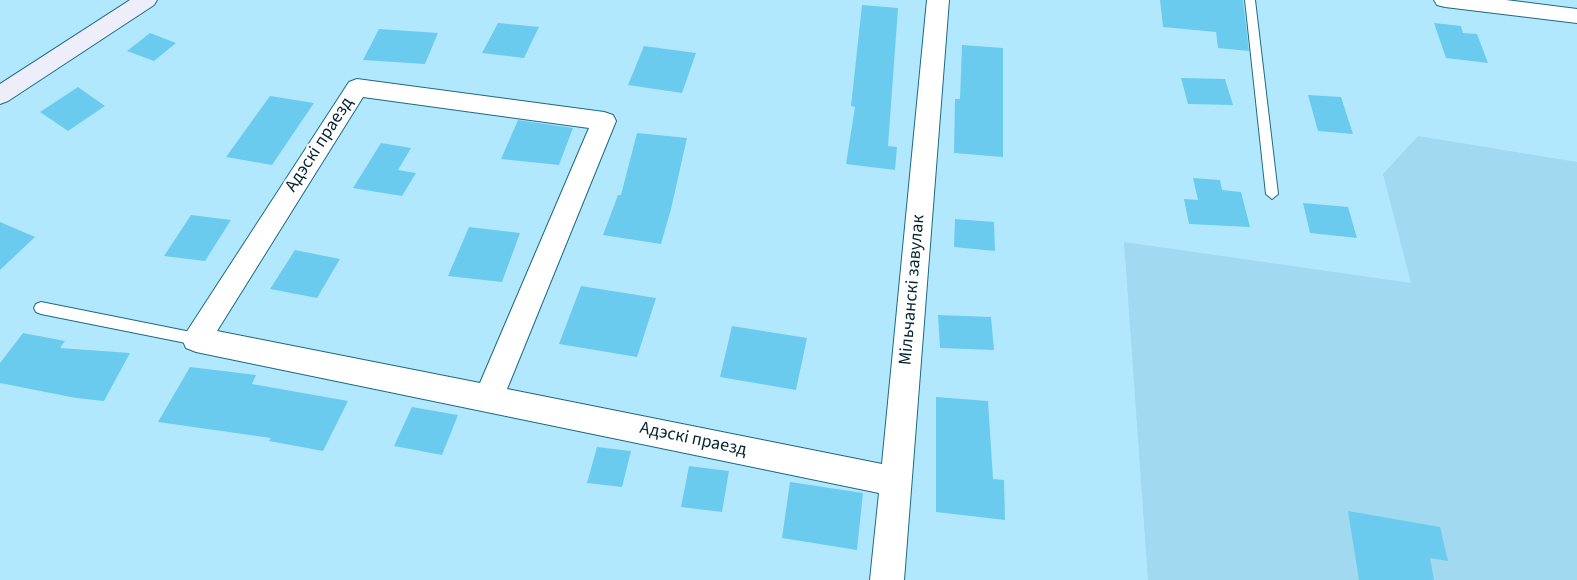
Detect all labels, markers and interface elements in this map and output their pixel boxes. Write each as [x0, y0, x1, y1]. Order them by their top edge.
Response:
street label: Адэскі праезд [281, 94, 359, 196]
street label: Мільчанскі завулак [896, 214, 930, 366]
street label: Адэскі праезд [638, 418, 748, 462]

